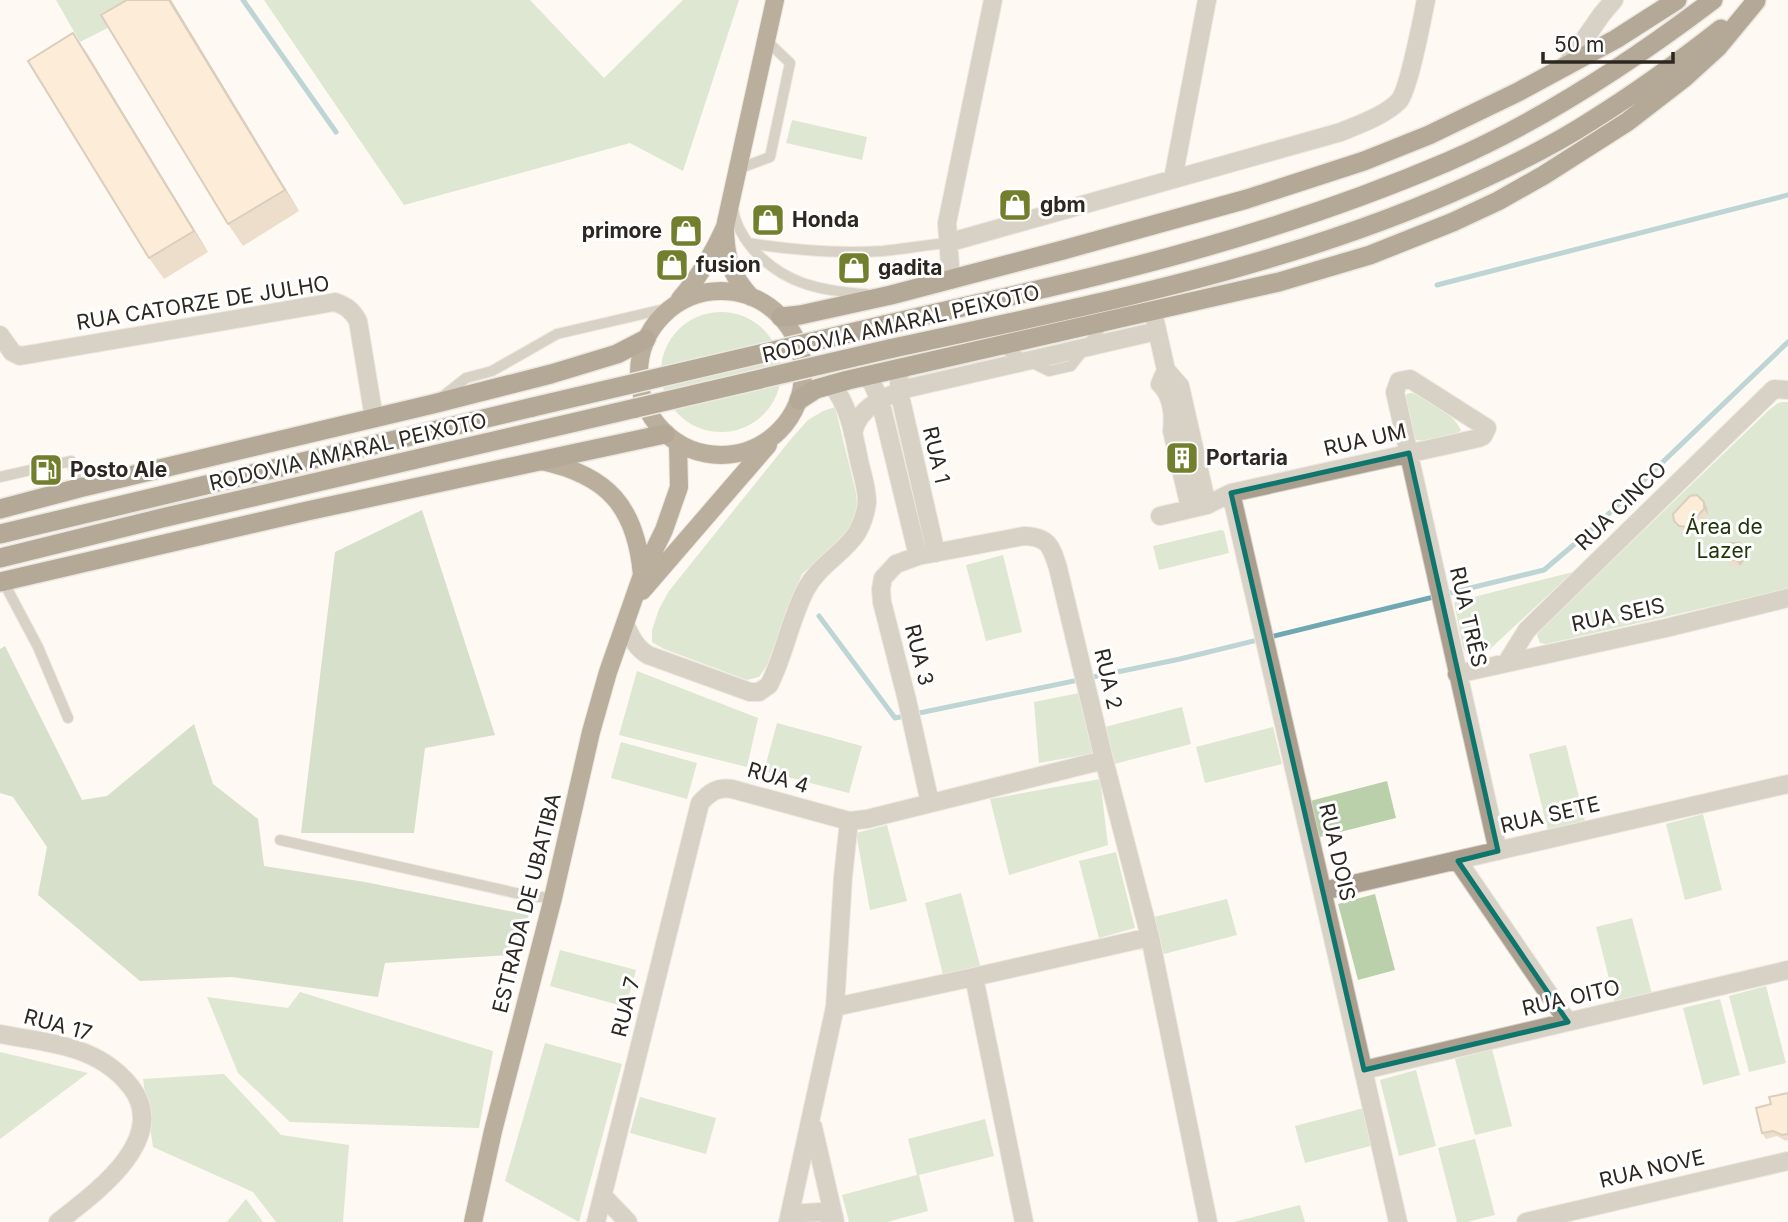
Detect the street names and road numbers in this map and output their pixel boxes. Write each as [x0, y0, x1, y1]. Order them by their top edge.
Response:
street label: RUA CATORZE DE JULHO [75, 270, 331, 335]
street label: RODOVIA AMARAL PEIXOTO [760, 279, 1042, 368]
street label: RODOVIA AMARAL PEIXOTO [207, 407, 489, 496]
street label: RUA UM [1321, 418, 1408, 461]
street label: RUA 1 [918, 424, 955, 486]
street label: RUA CINCO [1570, 456, 1672, 555]
street label: RUA TRÊS [1445, 564, 1493, 670]
street label: RUA SEIS [1569, 592, 1667, 637]
street label: RUA 3 [900, 622, 939, 688]
street label: RUA 2 [1089, 646, 1128, 712]
street label: RUA 4 [745, 757, 812, 798]
street label: ESTRADA DE UBATIBA [487, 790, 566, 1015]
street label: RUA SETE [1498, 791, 1602, 838]
street label: RUA DOIS [1314, 801, 1361, 903]
street label: RUA 7 [606, 974, 645, 1040]
street label: RUA OITO [1519, 974, 1622, 1021]
street label: RUA 17 [21, 1003, 95, 1046]
street label: RUA NOVE [1597, 1144, 1707, 1193]

